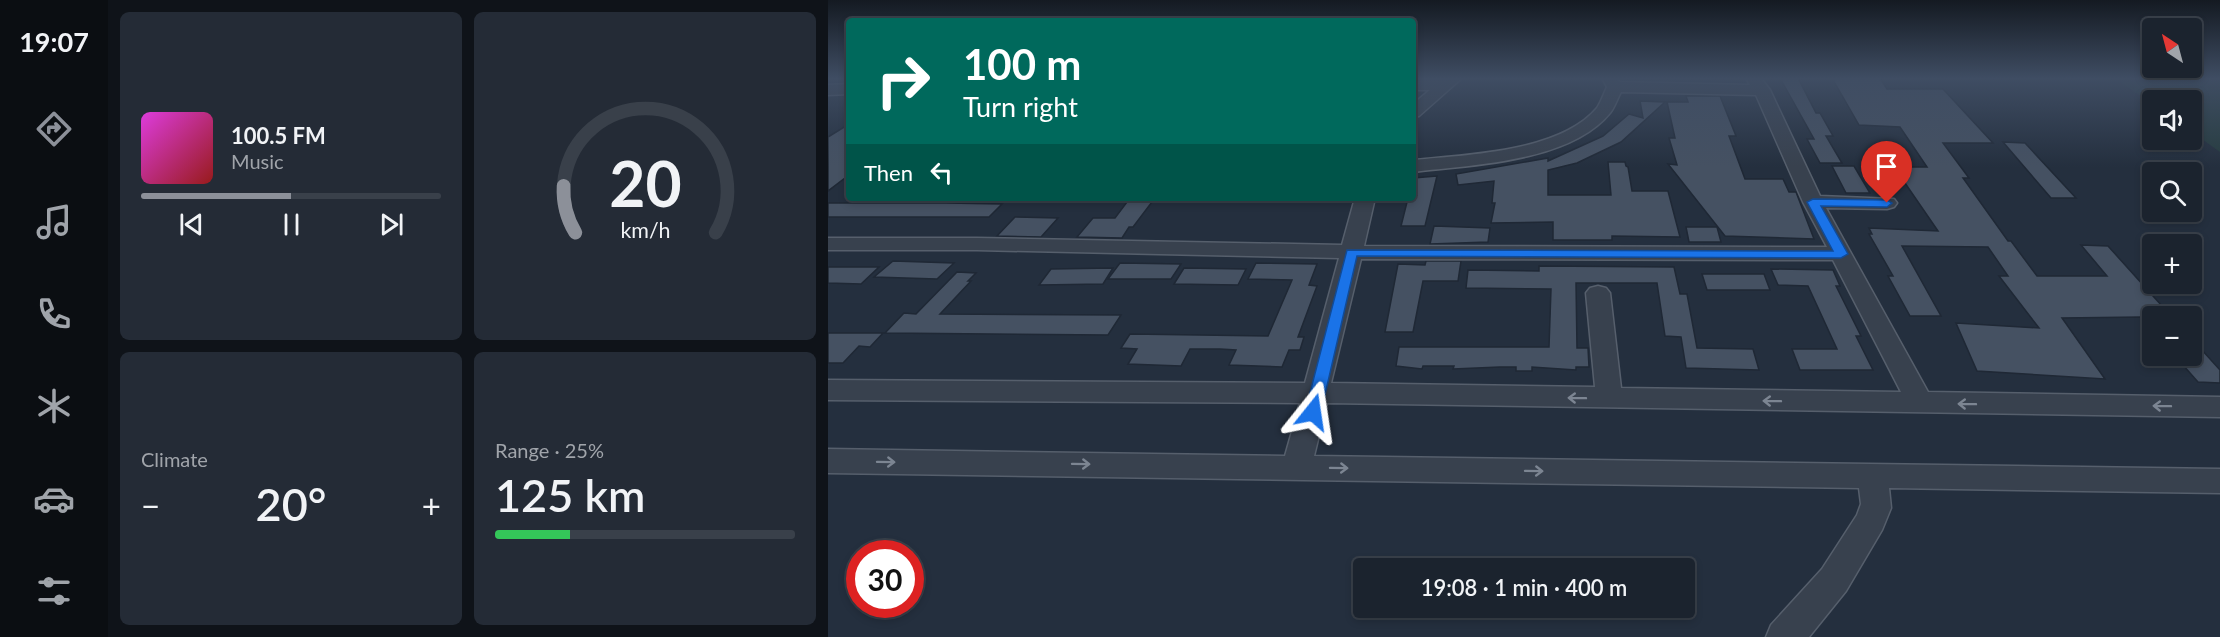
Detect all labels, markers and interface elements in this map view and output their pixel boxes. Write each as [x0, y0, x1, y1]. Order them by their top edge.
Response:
north arrow [2142, 18, 2202, 78]
map controls [2142, 18, 2202, 366]
text: 19:07 [19, 25, 89, 58]
text: 100 m [963, 39, 1081, 89]
icon: right [864, 42, 942, 120]
text: Turn right [963, 90, 1078, 123]
button: sound [2142, 90, 2202, 150]
icon: directions [33, 108, 75, 150]
text: 100.5 FM [231, 122, 326, 149]
pin [1861, 141, 1912, 203]
text: 20 [609, 145, 681, 220]
text: Music [231, 149, 284, 173]
icon: arrive [1870, 150, 1903, 183]
icon: left [925, 156, 958, 189]
text: Then [864, 159, 913, 186]
button: search [2142, 162, 2202, 222]
icon: music [33, 201, 75, 243]
icon: previous [175, 208, 208, 241]
icon: pause [275, 208, 308, 241]
icon: next [375, 208, 408, 241]
text: km/h [620, 218, 670, 244]
button: + [2142, 234, 2202, 294]
icon: phone [33, 293, 75, 335]
button: − [2142, 306, 2202, 366]
position arrow [1281, 380, 1345, 444]
icon: climate [33, 385, 75, 427]
one-way arrow [1567, 392, 1587, 404]
one-way arrow [1762, 395, 1782, 407]
one-way arrow [1957, 398, 1977, 410]
one-way arrow [2152, 400, 2172, 412]
text: Range · 25% [495, 438, 604, 462]
text: Climate [141, 447, 208, 471]
one-way arrow [876, 456, 896, 468]
one-way arrow [1071, 458, 1091, 470]
one-way arrow [1329, 462, 1349, 473]
one-way arrow [1524, 465, 1544, 477]
text: 125 km [495, 468, 645, 522]
text: 20° [256, 477, 326, 531]
icon: car [33, 478, 75, 520]
text: − [141, 485, 160, 525]
text: + [422, 485, 441, 525]
speed limit sign: 30 [846, 540, 924, 618]
icon: filters [33, 570, 75, 612]
text: 19:08 · 1 min · 400 m [1421, 574, 1627, 601]

